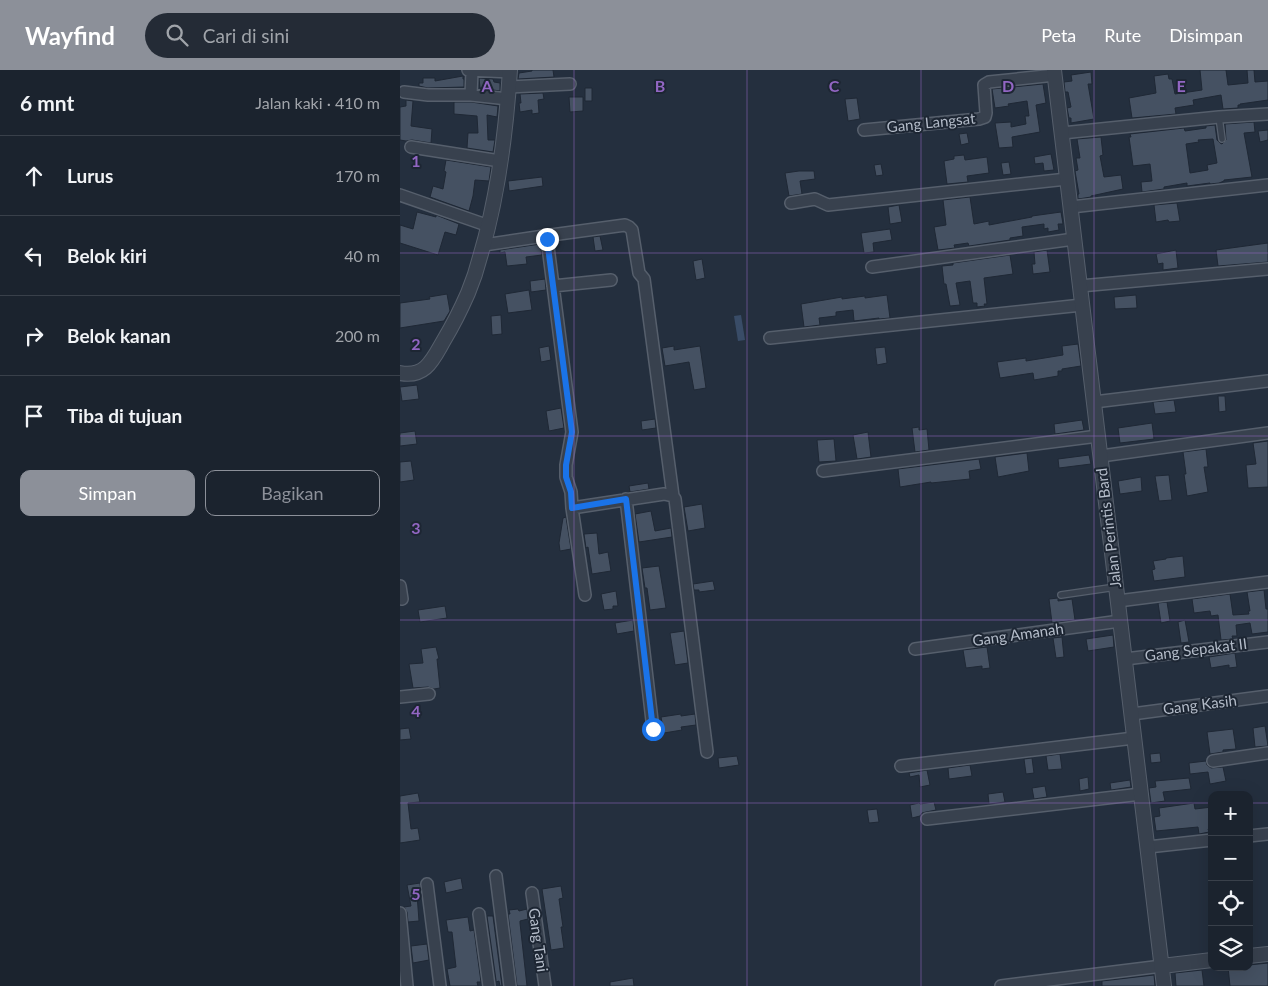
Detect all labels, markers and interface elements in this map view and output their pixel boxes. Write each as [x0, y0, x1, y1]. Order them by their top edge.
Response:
search box [145, 13, 495, 58]
text: Wayfind [25, 21, 115, 50]
icon: search [163, 21, 191, 49]
text: Cari di sini [203, 24, 289, 47]
text: Peta [1041, 24, 1076, 46]
text: Rute [1104, 24, 1141, 46]
text: Disimpan [1169, 24, 1243, 46]
text: A [480, 76, 493, 95]
text: B [655, 76, 665, 95]
text: C [829, 76, 840, 95]
text: D [1002, 76, 1014, 95]
text: E [1176, 76, 1186, 95]
text: 6 mnt [20, 90, 74, 115]
text: Jalan kaki · 410 m [255, 93, 380, 112]
street label: Gang Langsat [886, 108, 977, 136]
text: 1 [411, 151, 421, 170]
icon: ahead [20, 162, 48, 190]
text: Lurus [67, 164, 113, 187]
text: 170 m [335, 166, 380, 185]
route end [536, 228, 559, 251]
icon: left [20, 242, 48, 270]
text: Belok kiri [67, 244, 147, 267]
text: 40 m [344, 246, 380, 265]
icon: right [20, 322, 48, 350]
text: Belok kanan [67, 324, 171, 347]
text: 200 m [335, 326, 380, 345]
text: 2 [411, 334, 421, 353]
icon: arrive [20, 402, 48, 430]
text: Tiba di tujuan [67, 404, 182, 427]
street label: Jalan Perintis Bard [1092, 467, 1124, 589]
button: Simpan [20, 470, 195, 516]
button: Bagikan [205, 470, 380, 516]
text: 3 [411, 518, 421, 537]
street label: Gang Amanah [971, 619, 1065, 649]
street label: Gang Sepakat II [1144, 634, 1248, 664]
street label: Gang Kasih [1162, 691, 1238, 717]
text: 4 [411, 701, 421, 720]
route start [642, 718, 665, 741]
map controls [1208, 791, 1253, 971]
button: + [1208, 791, 1253, 836]
button: − [1208, 836, 1253, 881]
button: locate [1208, 881, 1253, 926]
text: 5 [411, 884, 421, 903]
street label: Gang Tani [526, 907, 552, 973]
button: layers [1208, 926, 1253, 971]

